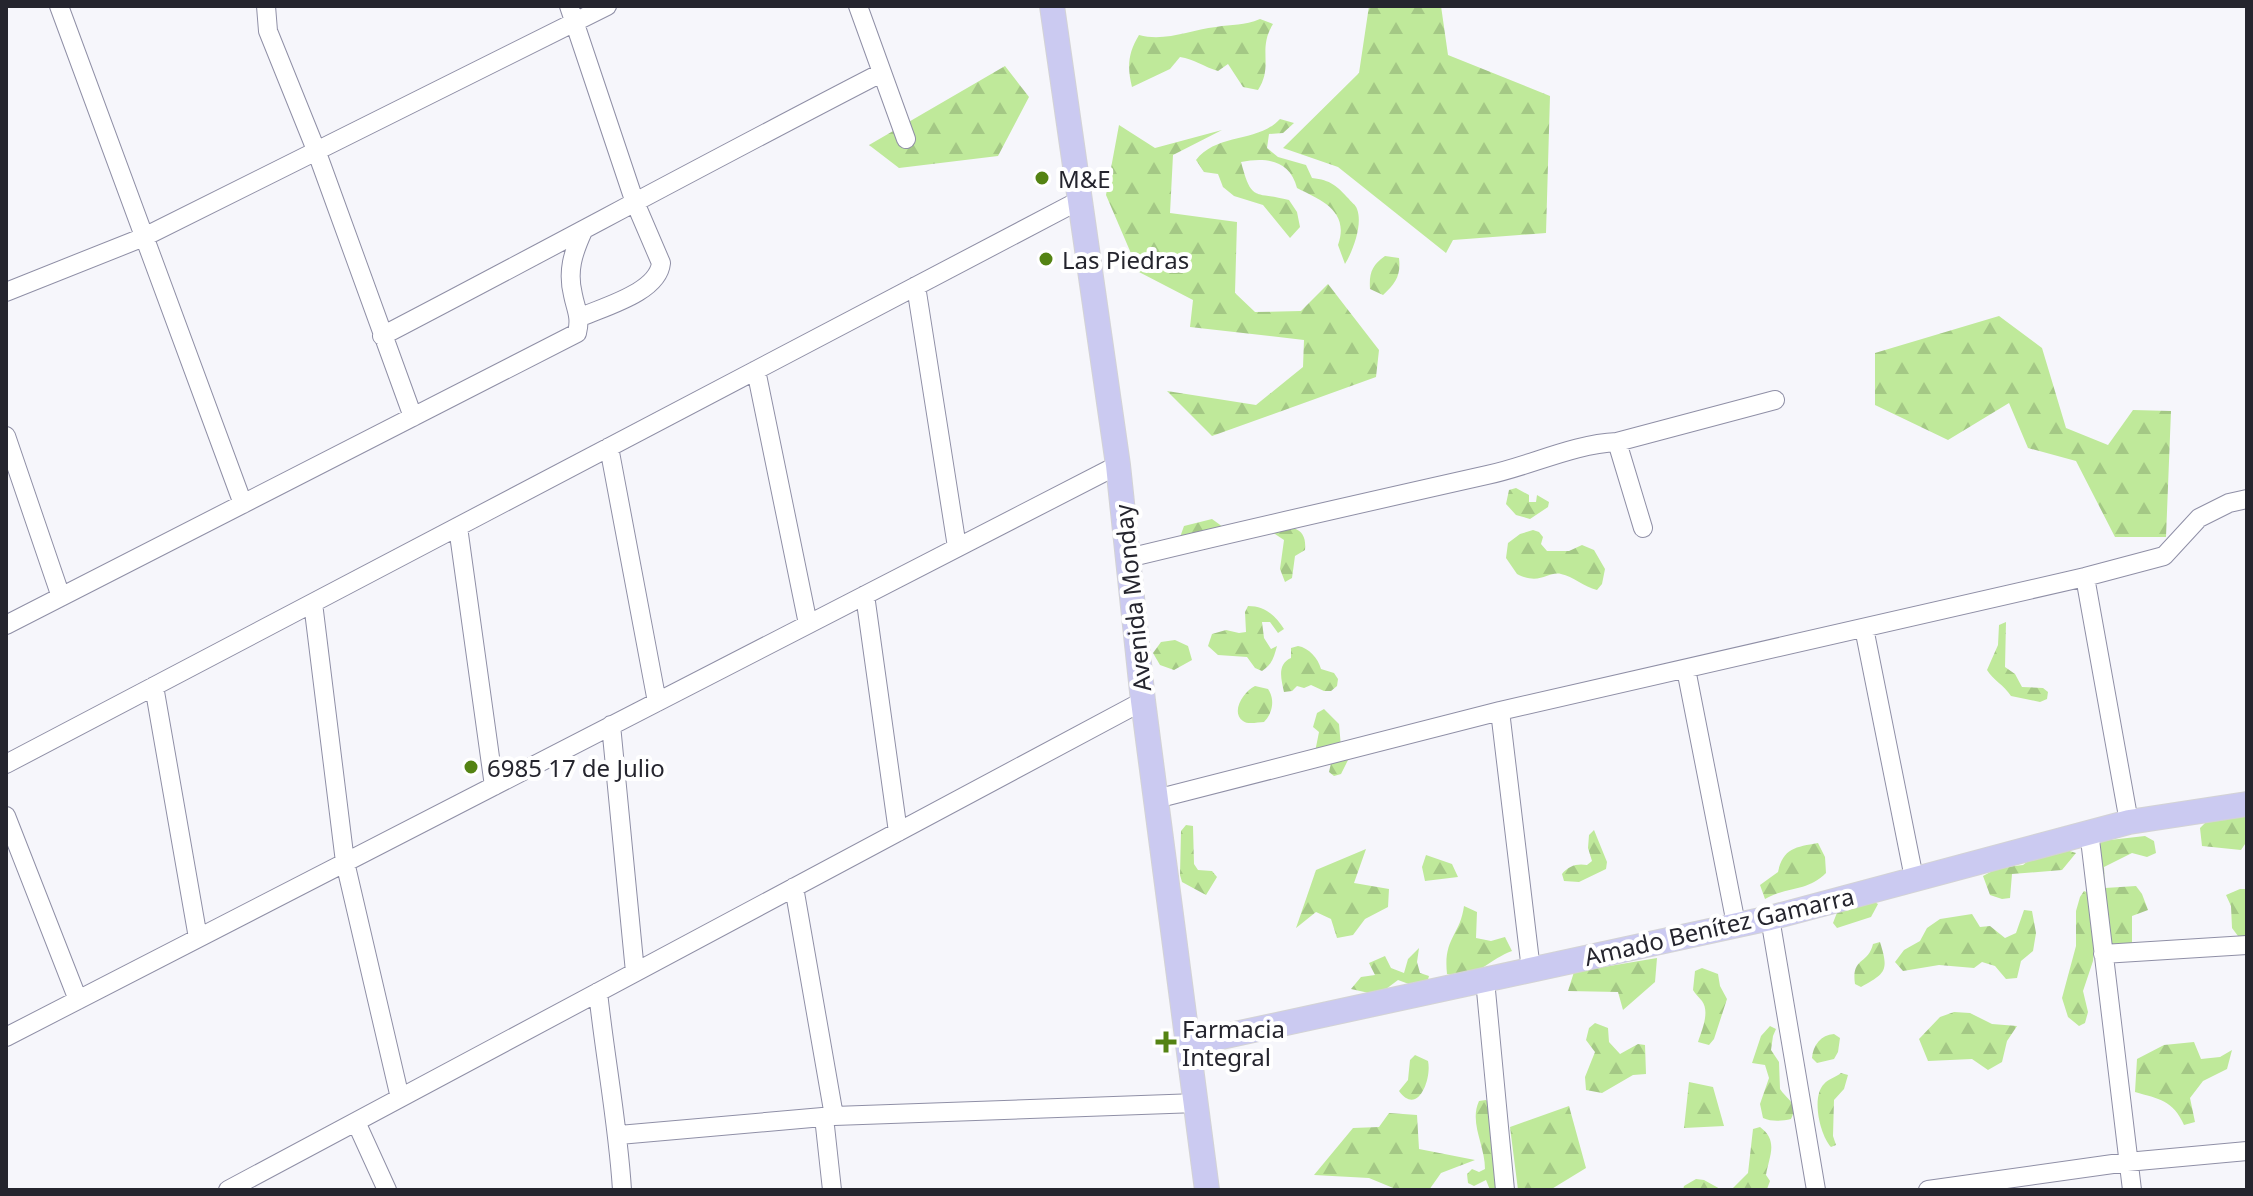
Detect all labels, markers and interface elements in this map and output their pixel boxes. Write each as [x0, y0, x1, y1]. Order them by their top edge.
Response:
place label: M&E [1058, 162, 1111, 195]
marker: M&E [1033, 169, 1051, 187]
place label: Las Piedras [1062, 243, 1189, 276]
marker: Las Piedras [1037, 250, 1055, 268]
street label: Avenida Monday [1106, 502, 1158, 693]
place label: 6985 17 de Julio [487, 751, 665, 784]
marker: 6985 17 de Julio [462, 758, 480, 776]
street label: Amado Benítez Gamarra [1581, 879, 1857, 973]
place label: Farmacia Integral [1182, 1012, 1285, 1073]
marker: Farmacia Integral [1157, 1033, 1175, 1051]

